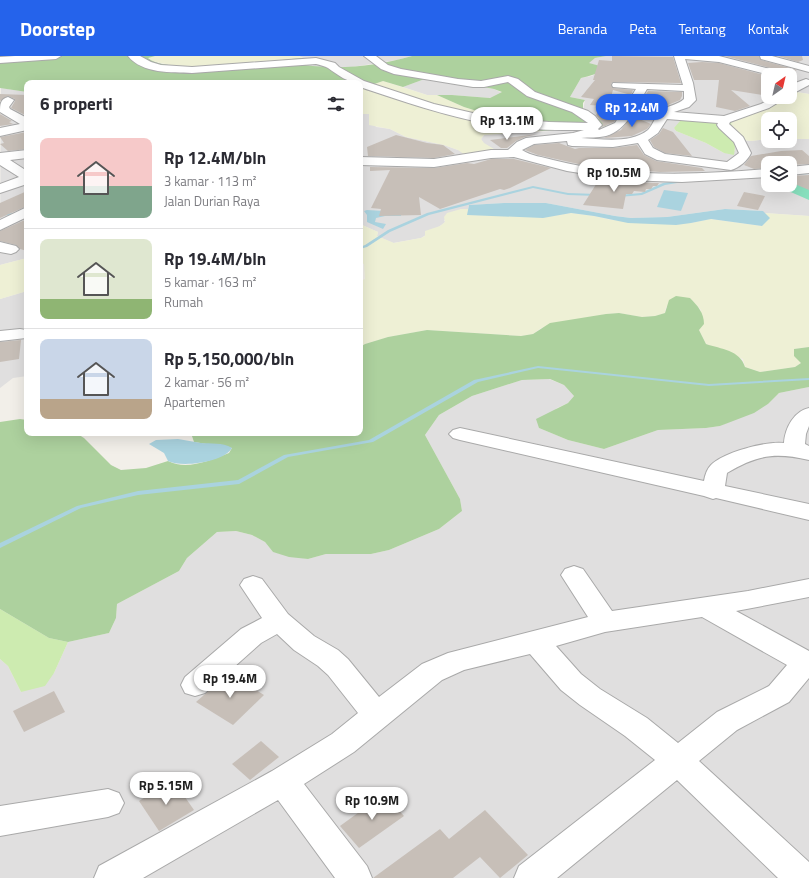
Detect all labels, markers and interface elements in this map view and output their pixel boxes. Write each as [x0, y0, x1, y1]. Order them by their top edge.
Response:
text: Doorstep [20, 14, 95, 43]
text: Beranda [558, 18, 607, 39]
text: Peta [629, 18, 656, 39]
text: Tentang [678, 18, 726, 39]
text: Kontak [748, 18, 789, 39]
north arrow [761, 68, 797, 104]
map controls [761, 68, 797, 192]
text: 6 properti [40, 91, 113, 117]
icon: filters [325, 93, 347, 115]
pin: Rp 12.4M [591, 94, 673, 128]
text: Rp 12.4M [605, 97, 659, 117]
pin: Rp 13.1M [466, 107, 548, 141]
text: Rp 13.1M [480, 110, 534, 130]
button: locate [761, 112, 797, 148]
text: Rp 12.4M/bln [164, 145, 266, 171]
icon: home [72, 154, 120, 202]
button: layers [761, 156, 797, 192]
pin: Rp 10.5M [573, 159, 655, 193]
text: Rp 10.5M [587, 162, 641, 182]
text: 3 kamar · 113 m² [164, 171, 256, 191]
text: Jalan Durian Raya [164, 191, 260, 211]
text: Rp 19.4M/bln [164, 246, 266, 272]
icon: home [72, 255, 120, 303]
text: 5 kamar · 163 m² [164, 272, 256, 292]
text: Rumah [164, 292, 203, 312]
text: Rp 5,150,000/bln [164, 346, 294, 372]
icon: home [72, 355, 120, 403]
text: 2 kamar · 56 m² [164, 372, 249, 392]
text: Apartemen [164, 392, 225, 412]
pin: Rp 19.4M [189, 665, 271, 699]
text: Rp 19.4M [203, 668, 257, 688]
pin: Rp 5.15M [125, 772, 207, 806]
text: Rp 5.15M [139, 775, 193, 795]
pin: Rp 10.9M [331, 787, 413, 821]
text: Rp 10.9M [345, 790, 399, 810]

